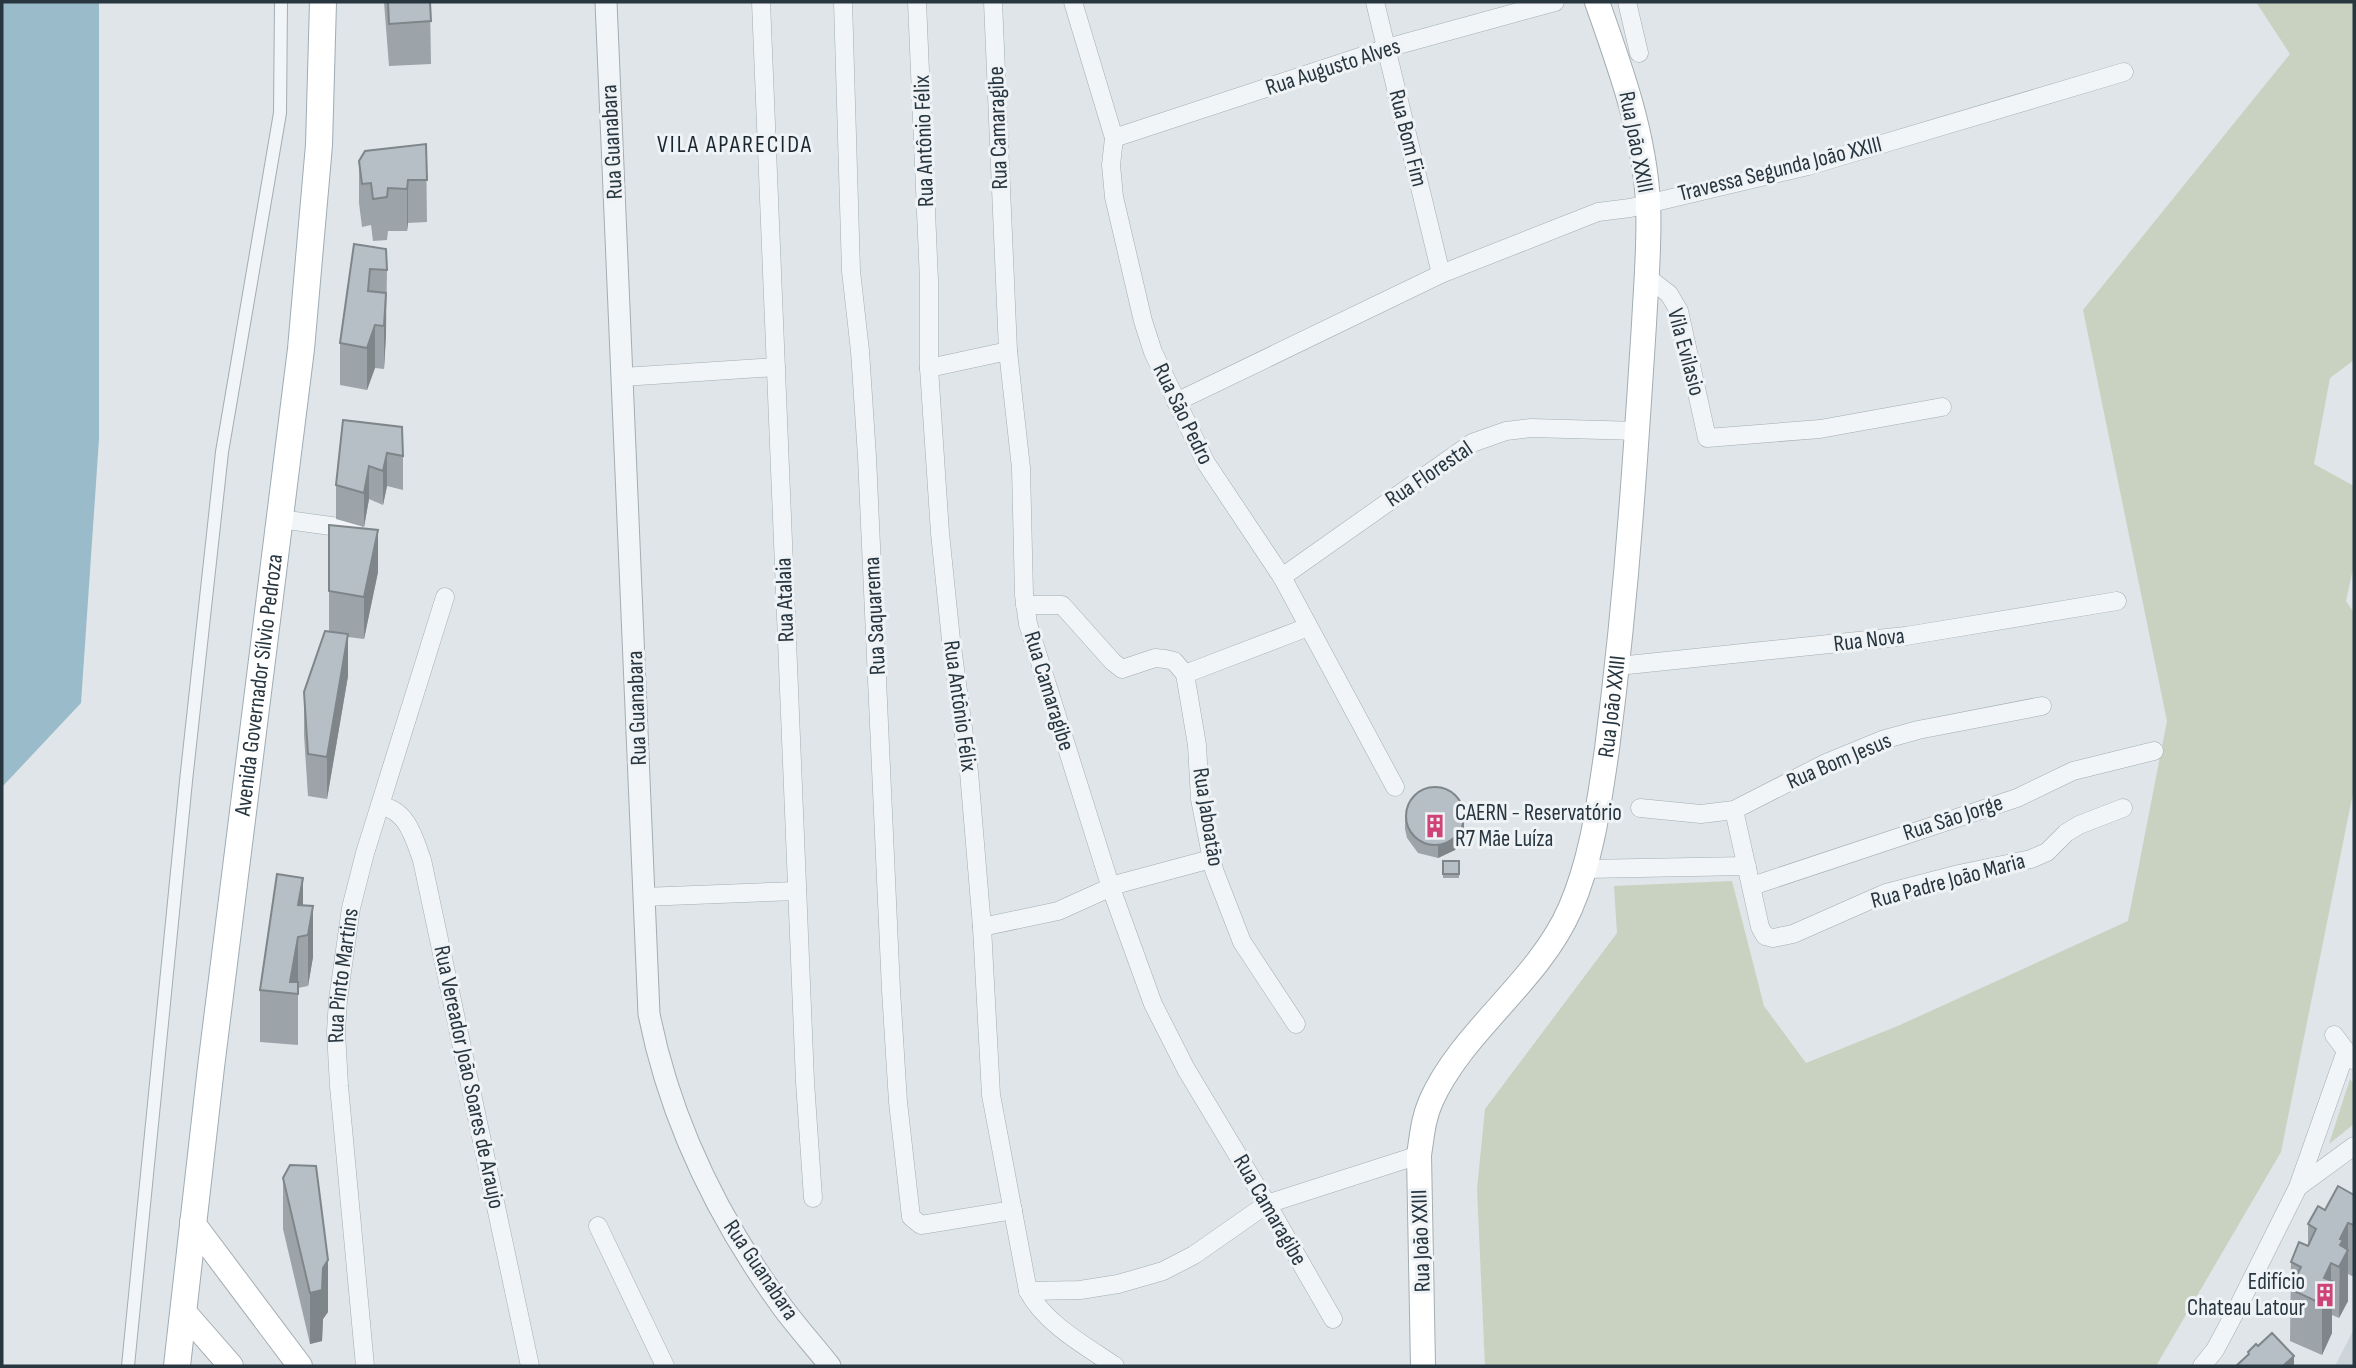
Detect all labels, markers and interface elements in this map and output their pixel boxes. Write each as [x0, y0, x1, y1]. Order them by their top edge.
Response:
street label: Rua Augusto Alves [1262, 32, 1404, 102]
street label: Rua Camaragibe [982, 66, 1014, 190]
street label: Rua Antônio Félix [908, 74, 940, 207]
street label: Rua Guanabara [595, 84, 629, 200]
street label: Rua Bom Fim [1382, 87, 1434, 189]
street label: Rua João XXIII [1612, 89, 1660, 195]
district label: VILA APARECIDA [657, 130, 813, 159]
street label: Travessa Segunda João XXIII [1675, 130, 1885, 208]
street label: Vila Evilasio [1661, 305, 1711, 399]
street label: Rua São Pedro [1147, 359, 1219, 469]
street label: Rua Florestal [1380, 435, 1478, 513]
street label: Avenida Governador Sílvio Pedroza [228, 552, 289, 818]
street label: Rua Saquarema [858, 556, 892, 676]
street label: Rua Atalaia [770, 557, 800, 643]
street label: Rua Nova [1832, 622, 1906, 658]
street label: Rua Camaragibe [1018, 628, 1080, 754]
street label: Rua Antônio Félix [937, 639, 983, 774]
street label: Rua Guanabara [621, 650, 653, 766]
street label: Rua João XXIII [1592, 654, 1632, 760]
street label: Rua Bom Jesus [1782, 726, 1896, 796]
street label: Rua Jaboatão [1186, 766, 1230, 868]
street label: Rua São Jorge [1900, 789, 2006, 847]
place label: CAERN - Reservatório R7 Mãe Luíza [1455, 799, 1622, 853]
building icon: CAERN - Reservatório R7 Mãe Luíza [1421, 812, 1449, 840]
street label: Rua Padre João Maria [1868, 847, 2028, 915]
street label: Rua Pinto Martins [322, 906, 365, 1044]
street label: Rua Vereador João Soares de Araujo [427, 943, 511, 1211]
street label: Rua Camaragibe [1227, 1150, 1313, 1270]
street label: Rua João XXIII [1405, 1189, 1437, 1293]
street label: Rua Guanabara [717, 1215, 805, 1325]
place label: Edifício Chateau Latour [2187, 1268, 2305, 1322]
building icon: Edifício Chateau Latour [2311, 1281, 2339, 1309]

